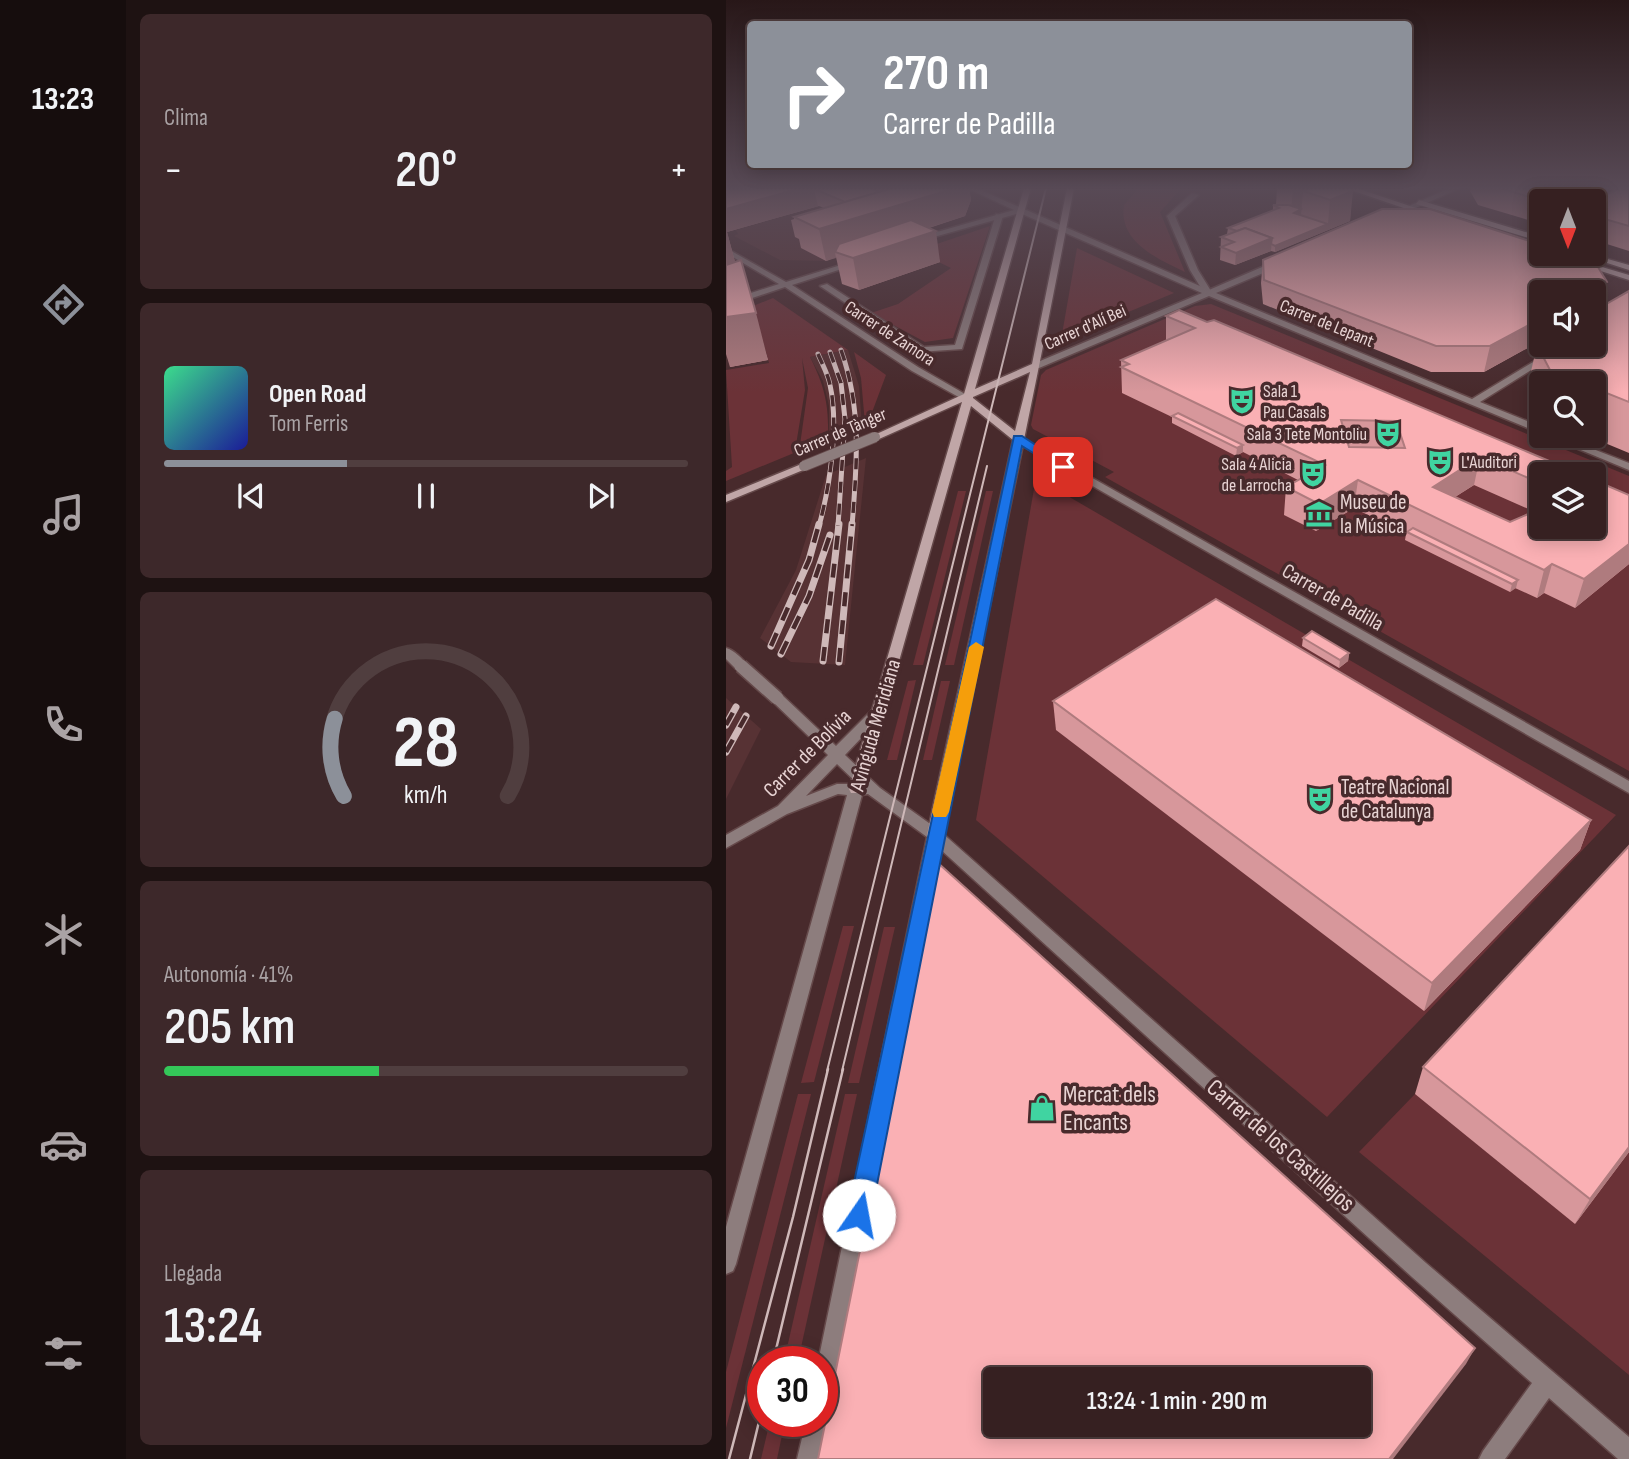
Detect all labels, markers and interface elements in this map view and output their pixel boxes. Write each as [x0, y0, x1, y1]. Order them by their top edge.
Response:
text: 270 m [883, 45, 989, 104]
icon: right [768, 49, 859, 140]
text: 13:23 [32, 80, 94, 119]
text: Clima [164, 104, 208, 132]
text: Carrer de Padilla [883, 105, 1056, 144]
text: 20° [395, 139, 457, 202]
text: − [164, 148, 183, 193]
text: + [669, 148, 688, 193]
north arrow [1529, 189, 1606, 266]
map controls [1529, 189, 1606, 539]
icon: directions [39, 280, 88, 329]
button: sound [1529, 280, 1606, 357]
street label: Carrer de Lepant [1277, 295, 1377, 352]
street label: Carrer de Zamora [841, 296, 939, 370]
street label: Carrer d'Alí Bei [1041, 300, 1129, 355]
button: search [1529, 371, 1606, 448]
text: Open Road [269, 379, 366, 410]
place label: Sala 1 Pau Casals [1263, 381, 1326, 423]
theatre icon: Sala 1 Pau Casals [1227, 386, 1257, 416]
street label: Carrer de Tànger [791, 404, 890, 461]
text: Tom Ferris [269, 410, 348, 438]
theatre icon: Sala 3 Tete Montoliu [1373, 419, 1403, 449]
place label: Sala 3 Tete Montoliu [1247, 424, 1367, 445]
pin [1033, 437, 1093, 497]
theatre icon: L'Auditori [1425, 447, 1455, 477]
icon: arrive [1044, 448, 1082, 486]
place label: L'Auditori [1461, 452, 1517, 473]
place label: Sala 4 Alicia de Larrocha [1221, 454, 1292, 496]
theatre icon: Sala 4 Alicia de Larrocha [1298, 459, 1328, 489]
button: layers [1529, 462, 1606, 539]
icon: previous [232, 477, 270, 515]
icon: pause [407, 477, 445, 515]
icon: next [582, 477, 620, 515]
icon: music [39, 490, 88, 539]
place label: Museu de la Música [1340, 490, 1407, 539]
museum icon: Museu de la Música [1304, 499, 1334, 529]
street label: Carrer de Padilla [1277, 558, 1388, 637]
street label: Avinguda Meridiana [844, 656, 906, 795]
icon: phone [39, 700, 88, 749]
text: 28 [393, 700, 459, 788]
street label: Carrer de Bolívia [758, 704, 856, 802]
place label: Teatre Nacional de Catalunya [1341, 775, 1449, 824]
text: km/h [404, 779, 448, 810]
theatre icon: Teatre Nacional de Catalunya [1305, 784, 1335, 814]
icon: climate [39, 910, 88, 959]
text: Autonomía · 41% [164, 961, 293, 989]
text: 205 km [164, 996, 296, 1059]
street label: Carrer de los Castillejos [1201, 1073, 1361, 1218]
place label: Mercat dels Encants [1063, 1080, 1156, 1137]
shop icon: Mercat dels Encants [1027, 1093, 1057, 1123]
icon: car [39, 1120, 88, 1169]
position arrow [822, 1178, 896, 1252]
text: Llegada [164, 1260, 222, 1288]
text: 13:24 [164, 1295, 262, 1358]
icon: filters [39, 1329, 88, 1378]
speed limit sign: 30 [747, 1346, 838, 1437]
text: 13:24 · 1 min · 290 m [1087, 1386, 1267, 1417]

